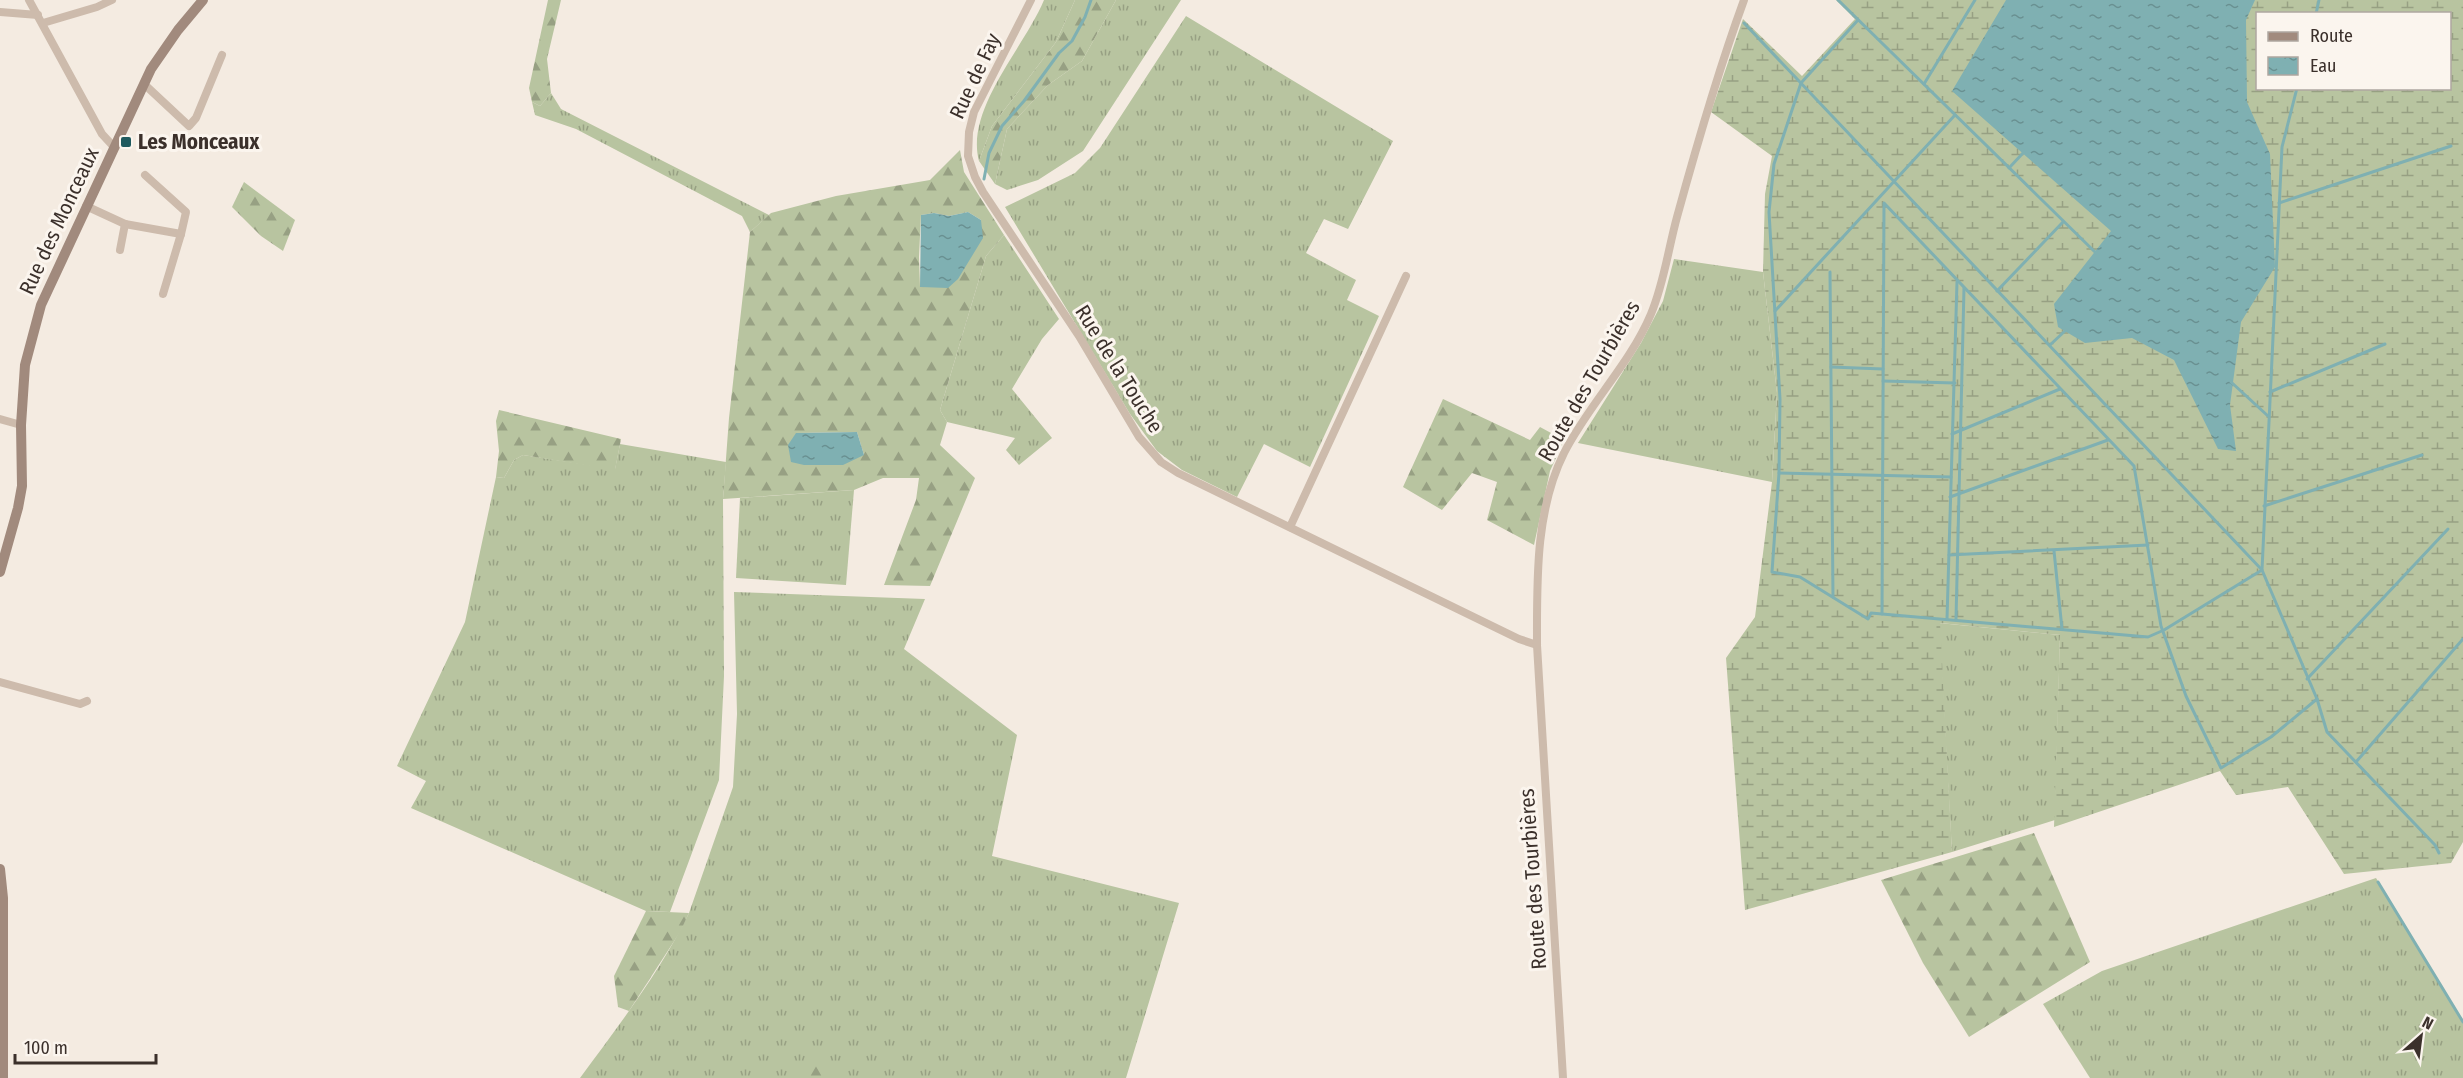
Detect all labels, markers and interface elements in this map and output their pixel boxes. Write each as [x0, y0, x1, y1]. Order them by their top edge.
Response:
legend [2256, 12, 2451, 90]
text: Route [2310, 25, 2353, 47]
street label: Rue de Fay [944, 28, 1006, 123]
text: Eau [2310, 55, 2336, 77]
place label: Les Monceaux [138, 129, 260, 155]
marker: Les Monceaux [119, 135, 133, 149]
street label: Rue des Monceaux [14, 142, 105, 299]
street label: Route des Tourbières [1532, 296, 1646, 466]
street label: Rue de la Touche [1069, 300, 1169, 438]
street label: Route des Tourbières [1514, 788, 1552, 970]
north arrow [2391, 1006, 2451, 1066]
text: N [2419, 1013, 2437, 1034]
scale bar [15, 1027, 156, 1065]
text: 100 m [24, 1037, 68, 1059]

